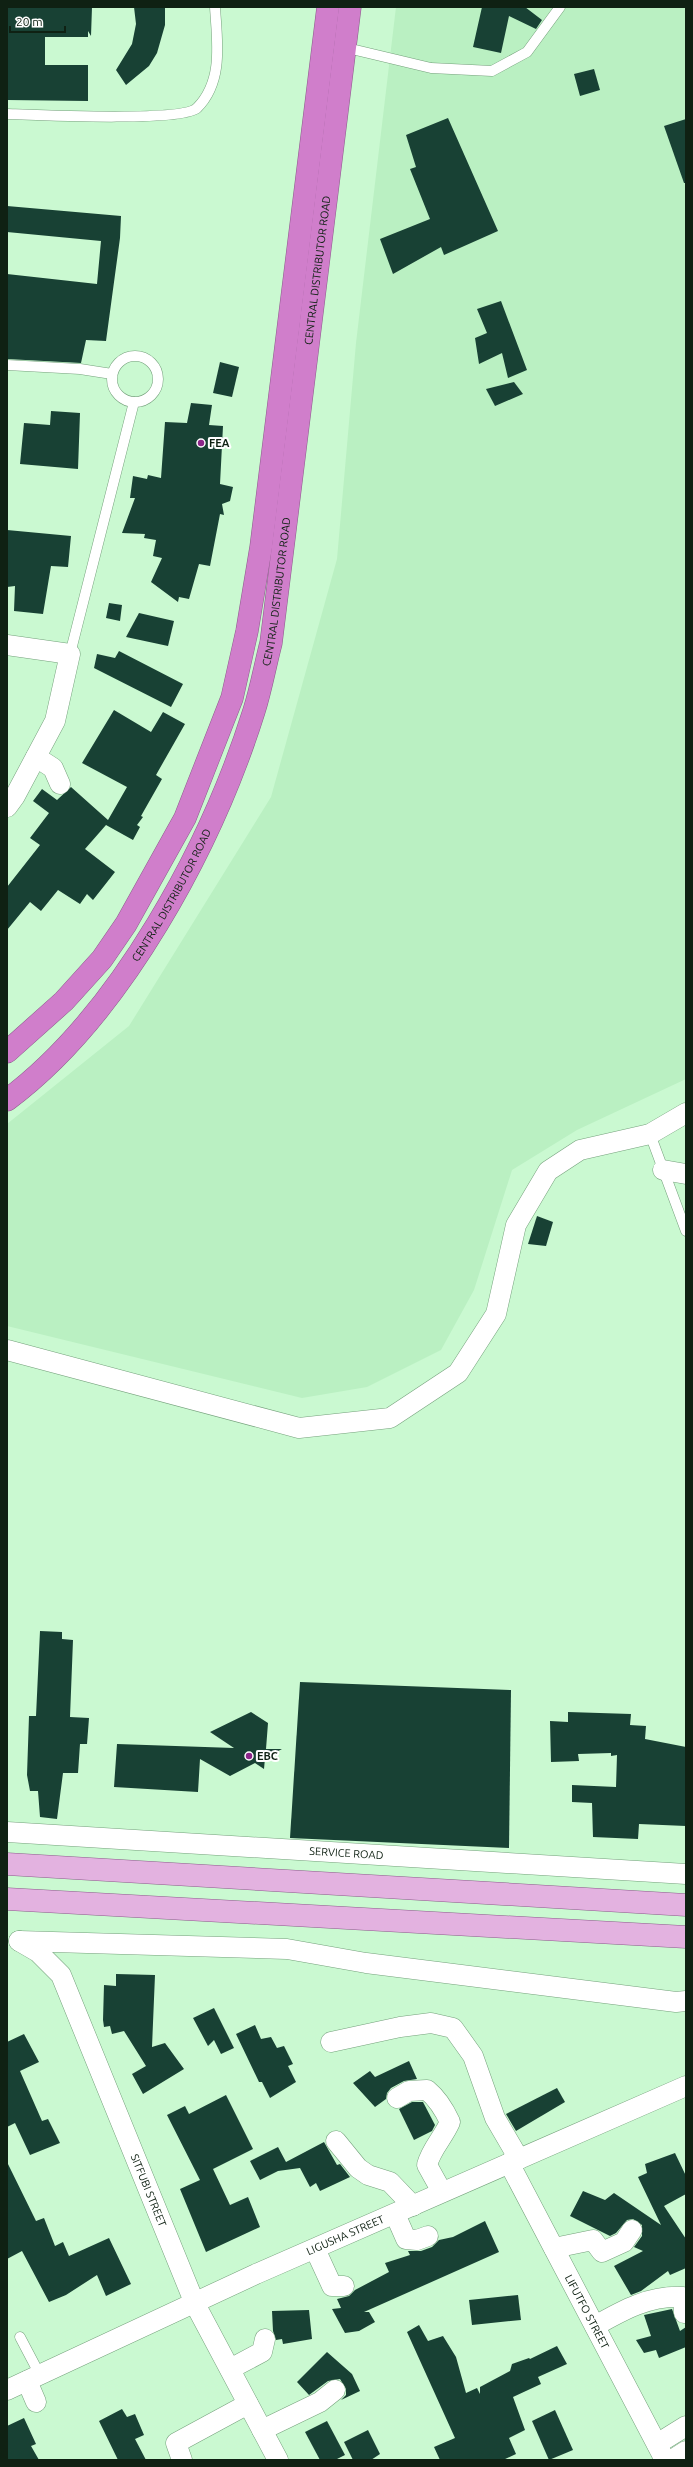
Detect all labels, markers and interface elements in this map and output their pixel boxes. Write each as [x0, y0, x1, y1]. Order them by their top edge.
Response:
scale bar [10, 8, 65, 34]
text: 20 m [16, 15, 43, 28]
street label: CENTRAL DISTRIBUTOR ROAD [302, 195, 333, 346]
place label: FEA [209, 437, 230, 449]
marker: FEA [196, 438, 206, 448]
street label: CENTRAL DISTRIBUTOR ROAD [260, 516, 293, 667]
street label: CENTRAL DISTRIBUTOR ROAD [129, 827, 213, 964]
place label: EBC [257, 1750, 278, 1762]
marker: EBC [244, 1751, 254, 1761]
street label: SERVICE ROAD [309, 1845, 384, 1861]
street label: SITFUBI STREET [129, 2152, 169, 2229]
street label: LIGUSHA STREET [304, 2213, 386, 2257]
street label: LIFUTFO STREET [563, 2273, 611, 2351]

